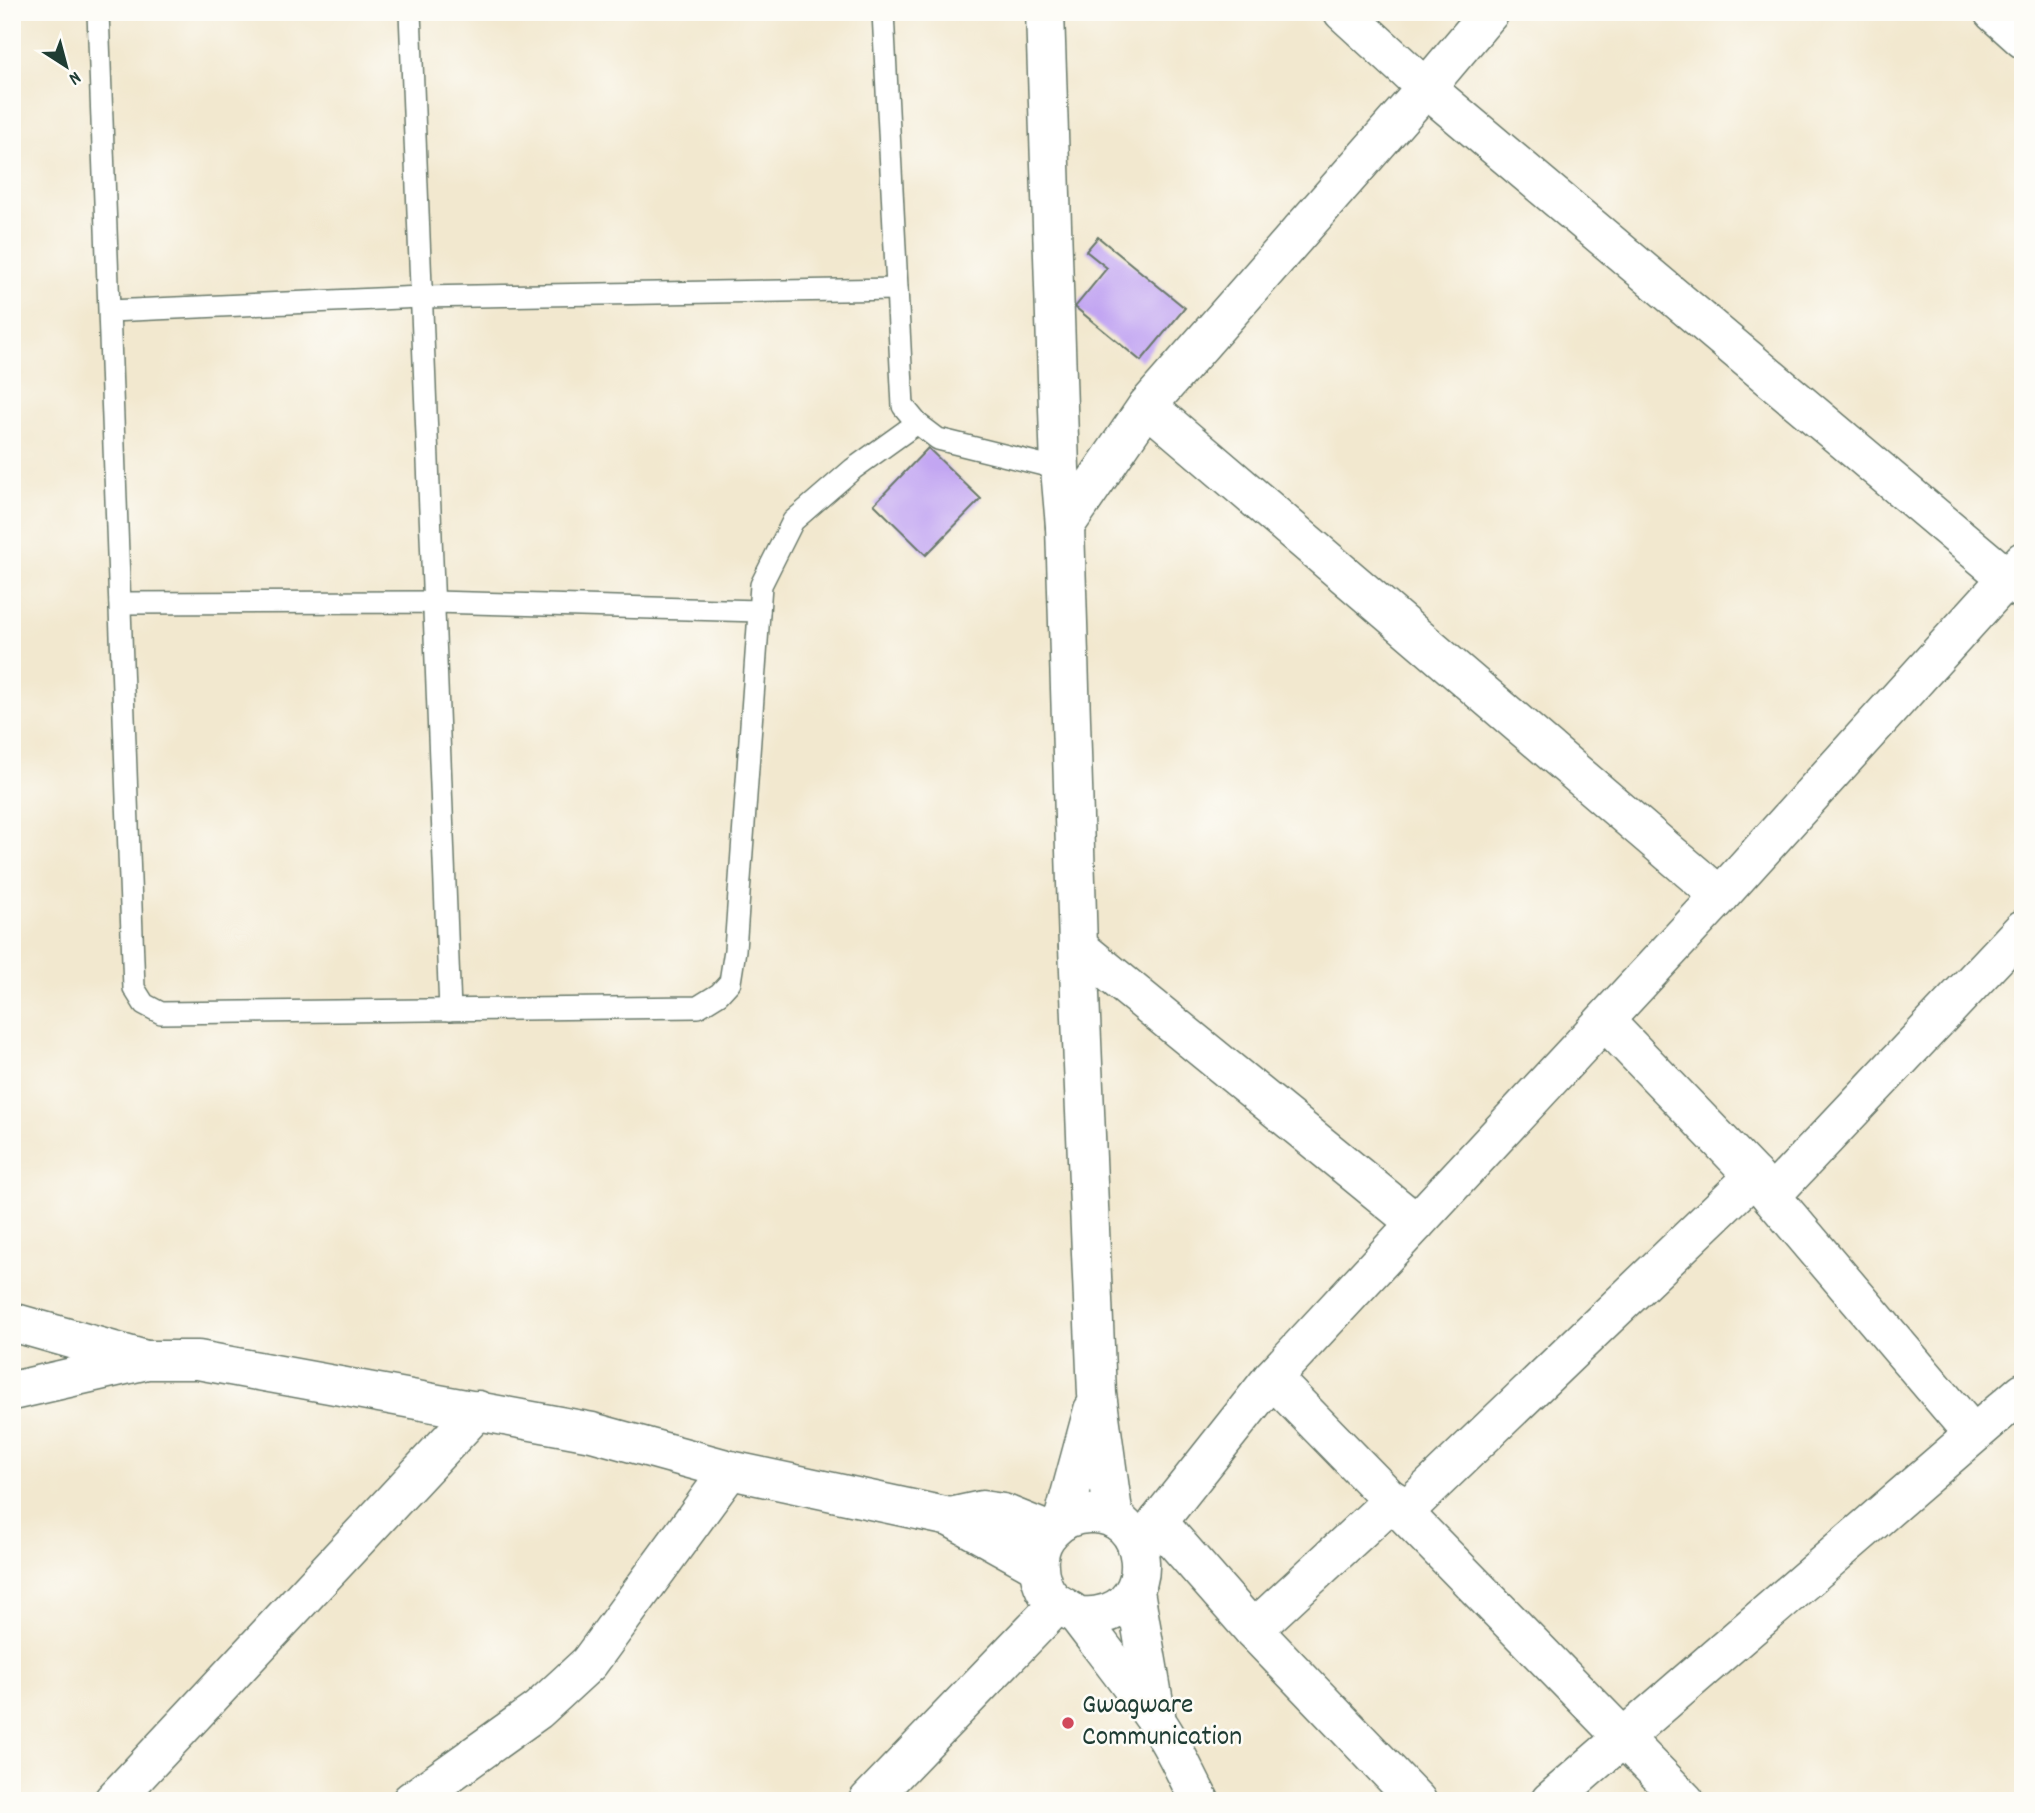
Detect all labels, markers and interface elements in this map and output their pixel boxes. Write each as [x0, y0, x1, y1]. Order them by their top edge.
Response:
north arrow [32, 32, 102, 102]
text: N [62, 63, 86, 91]
place label: Gwagware Communication [1082, 1687, 1242, 1759]
marker: Gwagware Communication [1060, 1715, 1076, 1731]

